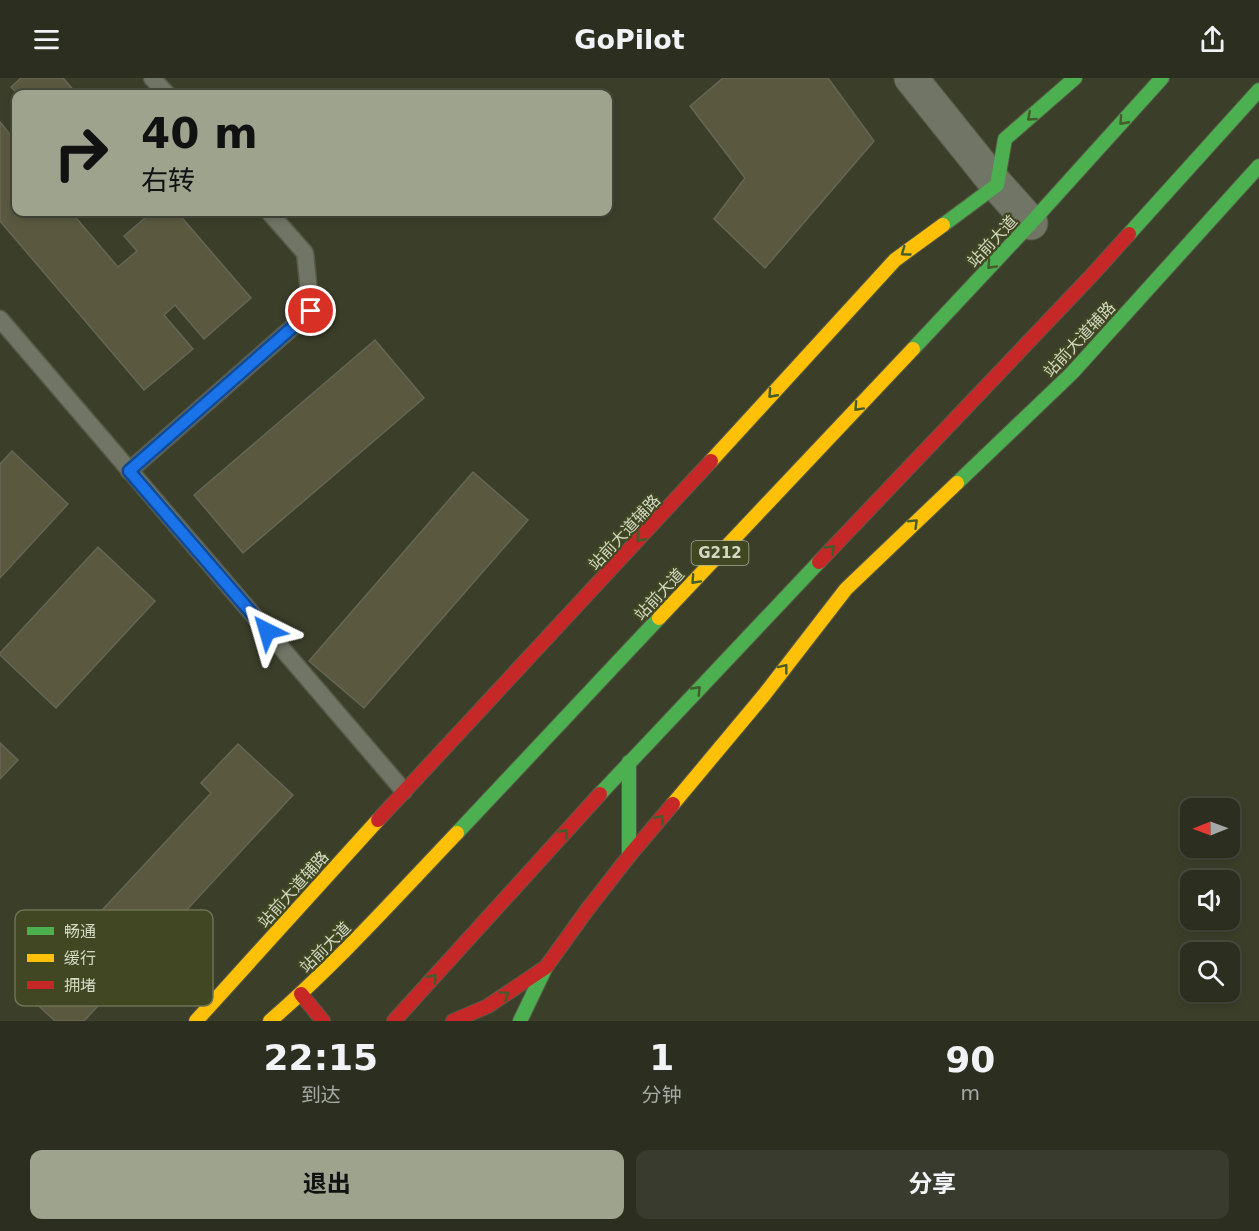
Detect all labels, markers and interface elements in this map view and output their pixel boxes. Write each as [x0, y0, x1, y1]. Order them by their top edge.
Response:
icon: menu [30, 23, 63, 56]
icon: share [1196, 23, 1229, 56]
text: GoPilot [574, 24, 685, 55]
text: 40 m [141, 109, 258, 158]
one-way arrow [1028, 110, 1038, 121]
icon: right [42, 114, 120, 192]
one-way arrow [1119, 115, 1130, 125]
text: 右转 [141, 165, 195, 196]
street label: 站前大道 [964, 211, 1021, 271]
one-way arrow [900, 245, 911, 256]
one-way arrow [987, 259, 998, 269]
pin [285, 285, 336, 336]
icon: arrive [294, 294, 327, 327]
street label: 站前大道辅路 [1040, 298, 1119, 381]
one-way arrow [768, 388, 779, 398]
one-way arrow [854, 400, 865, 411]
street label: 站前大道辅路 [585, 491, 664, 574]
one-way arrow [906, 520, 917, 531]
one-way arrow [636, 532, 647, 542]
road number: G212 [692, 541, 748, 565]
one-way arrow [824, 545, 835, 555]
street label: 站前大道 [631, 564, 688, 624]
one-way arrow [691, 573, 702, 583]
position arrow [235, 599, 299, 663]
one-way arrow [777, 664, 788, 675]
one-way arrow [690, 687, 701, 697]
north arrow [1180, 798, 1240, 858]
map controls [1180, 798, 1240, 1002]
one-way arrow [653, 815, 664, 826]
one-way arrow [557, 829, 568, 840]
street label: 站前大道辅路 [254, 847, 333, 931]
button: sound [1180, 870, 1240, 930]
legend [15, 910, 213, 1006]
street label: 站前大道 [296, 918, 355, 977]
text: 畅通 [64, 922, 96, 941]
button: search [1180, 942, 1240, 1002]
text: 缓行 [64, 949, 96, 968]
one-way arrow [426, 974, 437, 984]
text: 拥堵 [64, 976, 96, 995]
one-way arrow [498, 991, 509, 1002]
text: 22:15 [264, 1037, 378, 1078]
text: 1 [649, 1037, 674, 1078]
text: 90 [945, 1039, 995, 1080]
text: m [961, 1081, 980, 1105]
text: 到达 [301, 1083, 341, 1107]
text: 分钟 [642, 1083, 682, 1107]
button: 退出 [30, 1150, 624, 1219]
button: 分享 [636, 1150, 1229, 1219]

